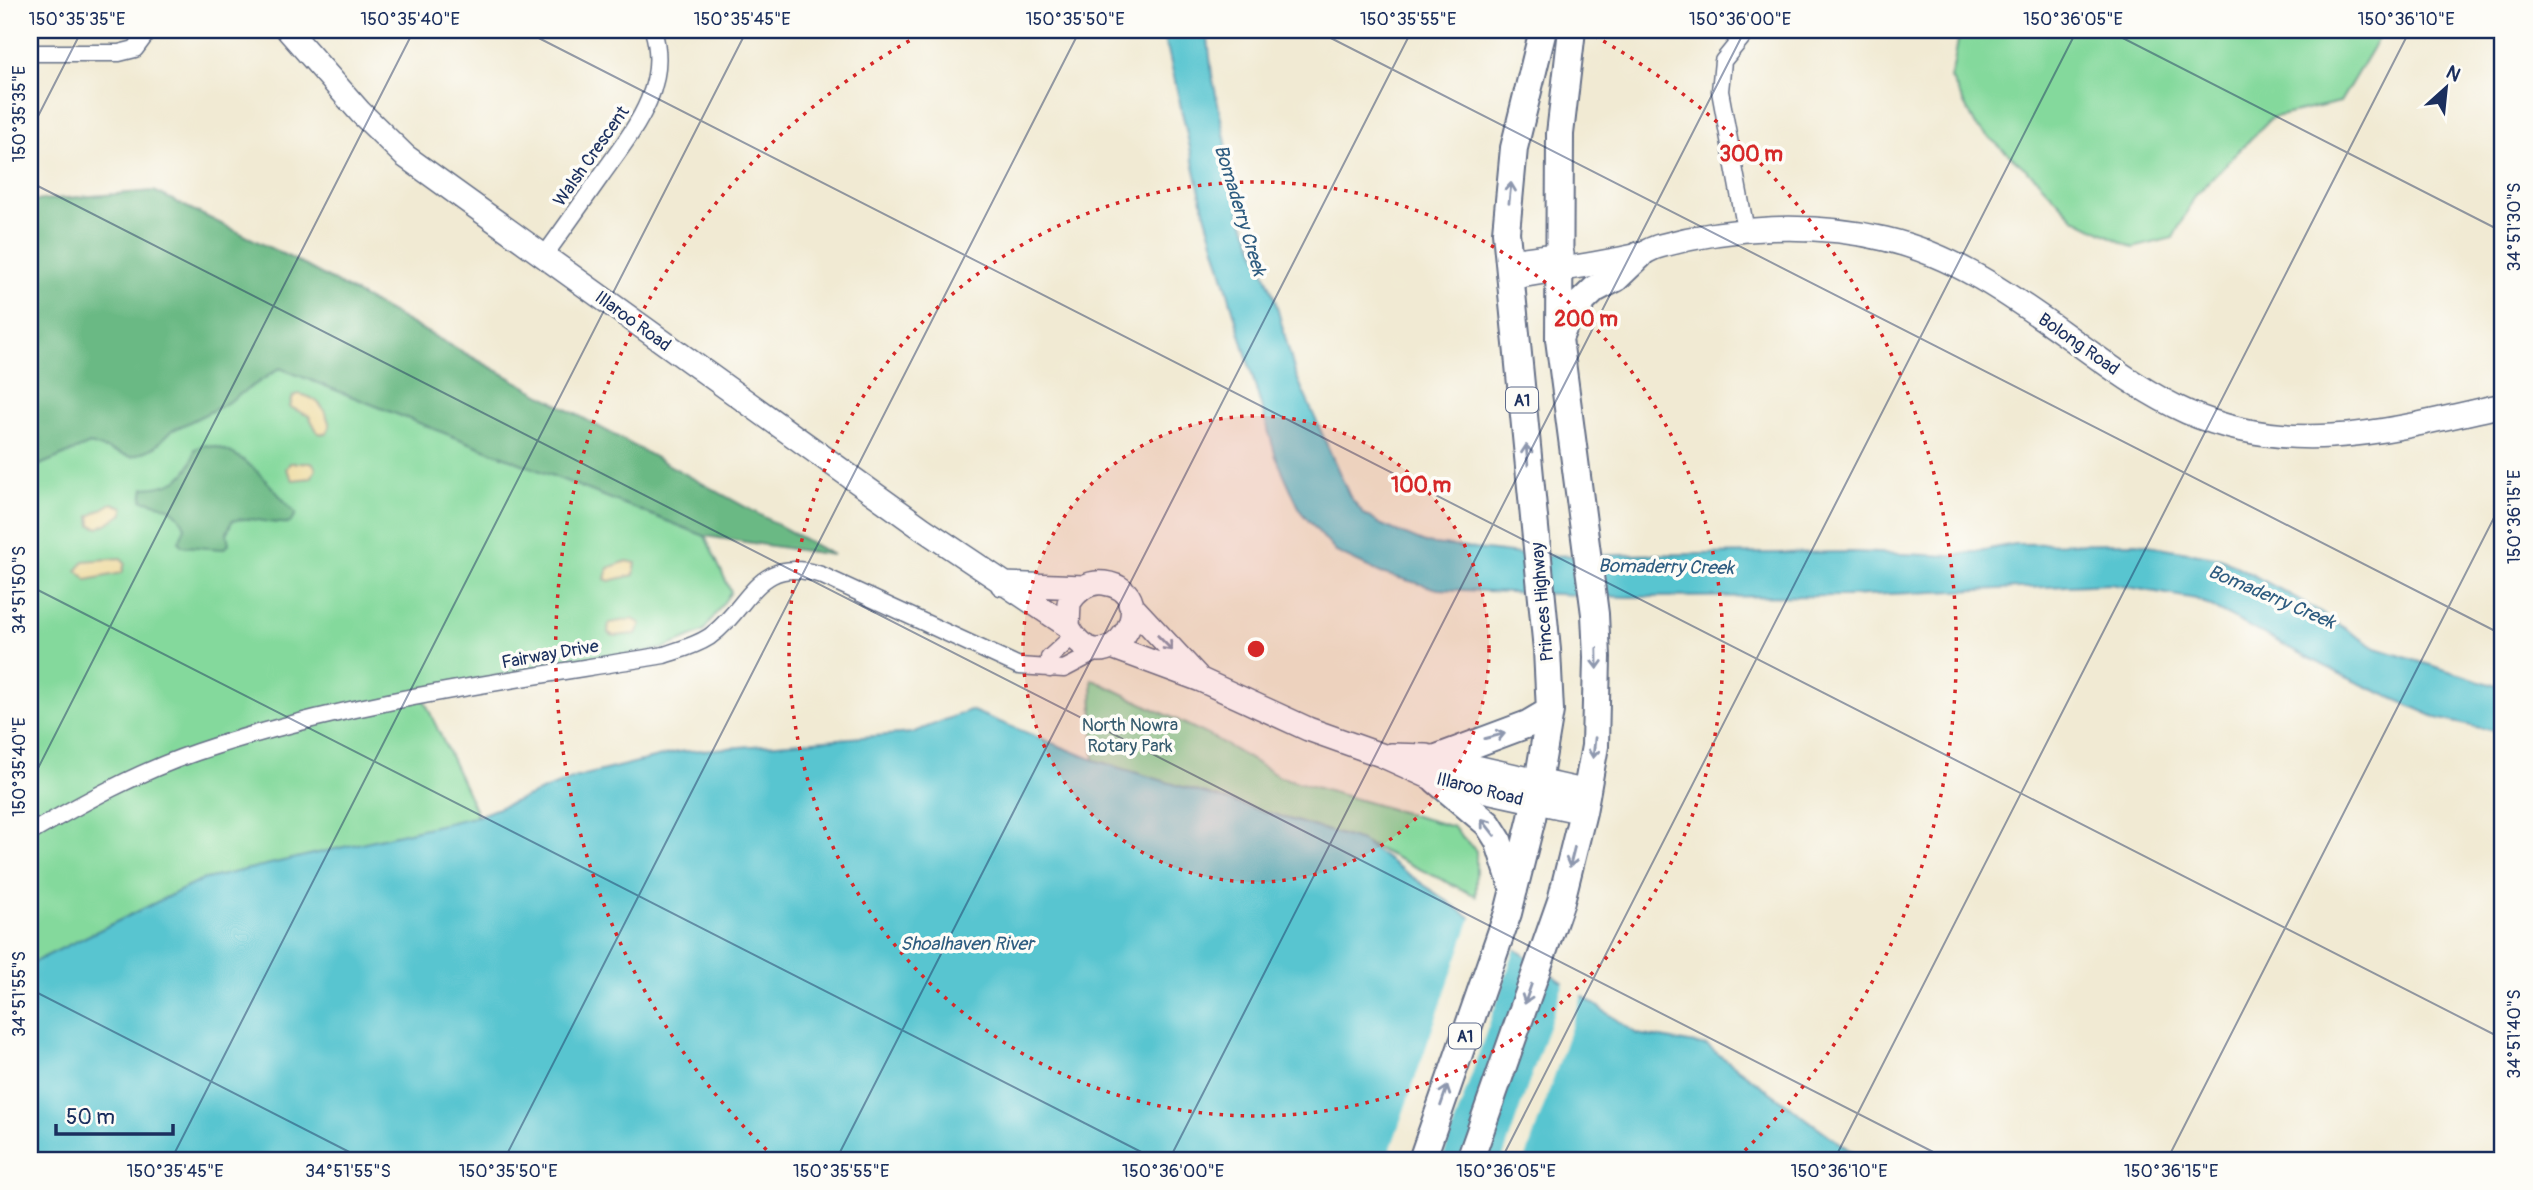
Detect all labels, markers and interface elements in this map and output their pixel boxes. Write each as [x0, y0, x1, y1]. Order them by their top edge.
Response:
text: 150°35'35"E [29, 8, 125, 31]
text: 150°35'40"E [360, 8, 460, 31]
text: 150°35'45"E [693, 8, 791, 31]
text: 150°35'50"E [1025, 8, 1125, 31]
text: 150°35'55"E [1360, 8, 1456, 31]
text: 150°36'00"E [1689, 8, 1791, 31]
text: 150°36'05"E [2023, 8, 2123, 31]
text: 150°36'10"E [2357, 8, 2455, 31]
north arrow [2410, 52, 2480, 122]
text: N [2442, 60, 2465, 87]
text: 150°35'35"E [8, 66, 31, 162]
street label: Walsh Crescent [548, 101, 635, 211]
text: 300 m [1719, 141, 1783, 168]
water label: Bomaderry Creek [1209, 142, 1272, 281]
one-way arrow [1504, 182, 1517, 204]
text: 34°51'30"S [2503, 183, 2526, 271]
street label: Illaroo Road [590, 286, 675, 357]
text: 200 m [1554, 306, 1618, 333]
street label: Bolong Road [2034, 308, 2124, 381]
road number: A1 [1506, 388, 1538, 412]
one-way arrow [1520, 444, 1533, 466]
text: 150°36'15"E [2503, 470, 2526, 564]
text: 100 m [1391, 472, 1451, 499]
street label: Princes Highway [1526, 541, 1559, 663]
text: 34°51'50"S [8, 546, 31, 634]
water label: Bomaderry Creek [1598, 554, 1736, 580]
water label: Bomaderry Creek [2205, 559, 2341, 635]
one-way arrow [1157, 634, 1173, 652]
street label: Fairway Drive [500, 635, 601, 674]
centre of rings [1244, 637, 1268, 661]
one-way arrow [1590, 647, 1604, 670]
park label: North Nowra Rotary Park [1082, 714, 1178, 758]
text: 150°35'40"E [8, 717, 31, 817]
one-way arrow [1483, 729, 1505, 742]
one-way arrow [1587, 736, 1600, 759]
street label: Illaroo Road [1434, 768, 1526, 811]
one-way arrow [1481, 819, 1496, 837]
one-way arrow [1565, 845, 1578, 868]
water label: Shoalhaven River [900, 932, 1036, 956]
text: 34°51'55"S [8, 951, 31, 1037]
one-way arrow [1521, 982, 1533, 1004]
text: 34°51'40"S [2503, 989, 2526, 1079]
road number: A1 [1449, 1024, 1481, 1048]
one-way arrow [1439, 1085, 1451, 1107]
scale bar [56, 1092, 173, 1136]
text: 50 m [66, 1104, 115, 1131]
text: 150°35'45"E [126, 1160, 224, 1183]
text: 34°51'55"S [305, 1160, 391, 1183]
text: 150°35'50"E [458, 1160, 558, 1183]
text: 150°35'55"E [793, 1160, 889, 1183]
text: 150°36'00"E [1122, 1160, 1224, 1183]
text: 150°36'05"E [1456, 1160, 1556, 1183]
text: 150°36'10"E [1790, 1160, 1888, 1183]
text: 150°36'15"E [2124, 1160, 2218, 1183]

